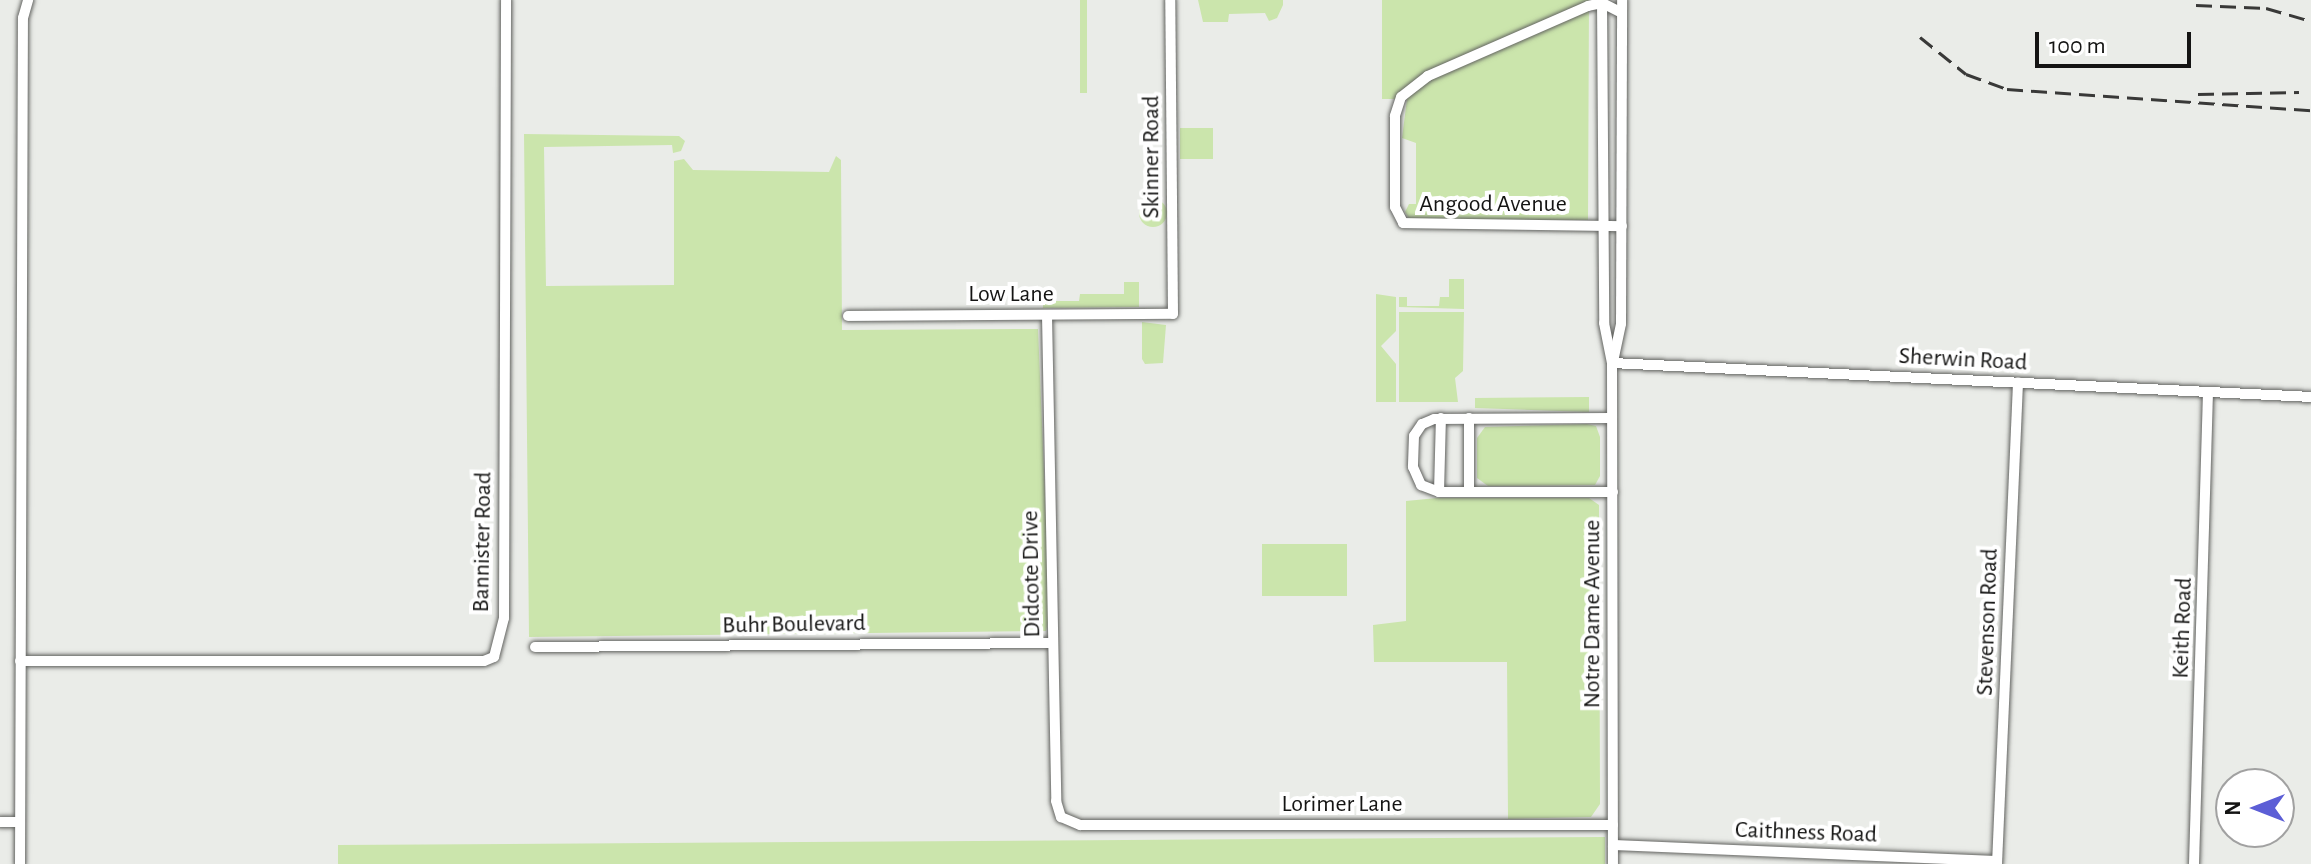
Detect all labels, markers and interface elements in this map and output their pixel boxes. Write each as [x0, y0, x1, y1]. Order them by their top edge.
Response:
scale bar [2039, 16, 2195, 66]
text: 100 m [2049, 34, 2106, 58]
street label: Skinner Road [1138, 96, 1166, 218]
street label: Angood Avenue [1419, 191, 1567, 219]
street label: Low Lane [968, 281, 1054, 309]
street label: Sherwin Road [1898, 342, 2028, 378]
street label: Bannister Road [467, 471, 499, 613]
street label: Didcote Drive [1016, 510, 1048, 638]
street label: Notre Dame Avenue [1579, 520, 1607, 708]
street label: Stevenson Road [1971, 548, 2005, 696]
street label: Keith Road [2167, 577, 2199, 679]
street label: Buhr Boulevard [722, 609, 866, 641]
north arrow [2215, 768, 2295, 848]
street label: Lorimer Lane [1281, 791, 1403, 819]
text: N [2222, 800, 2244, 816]
street label: Caithness Road [1734, 816, 1878, 850]

